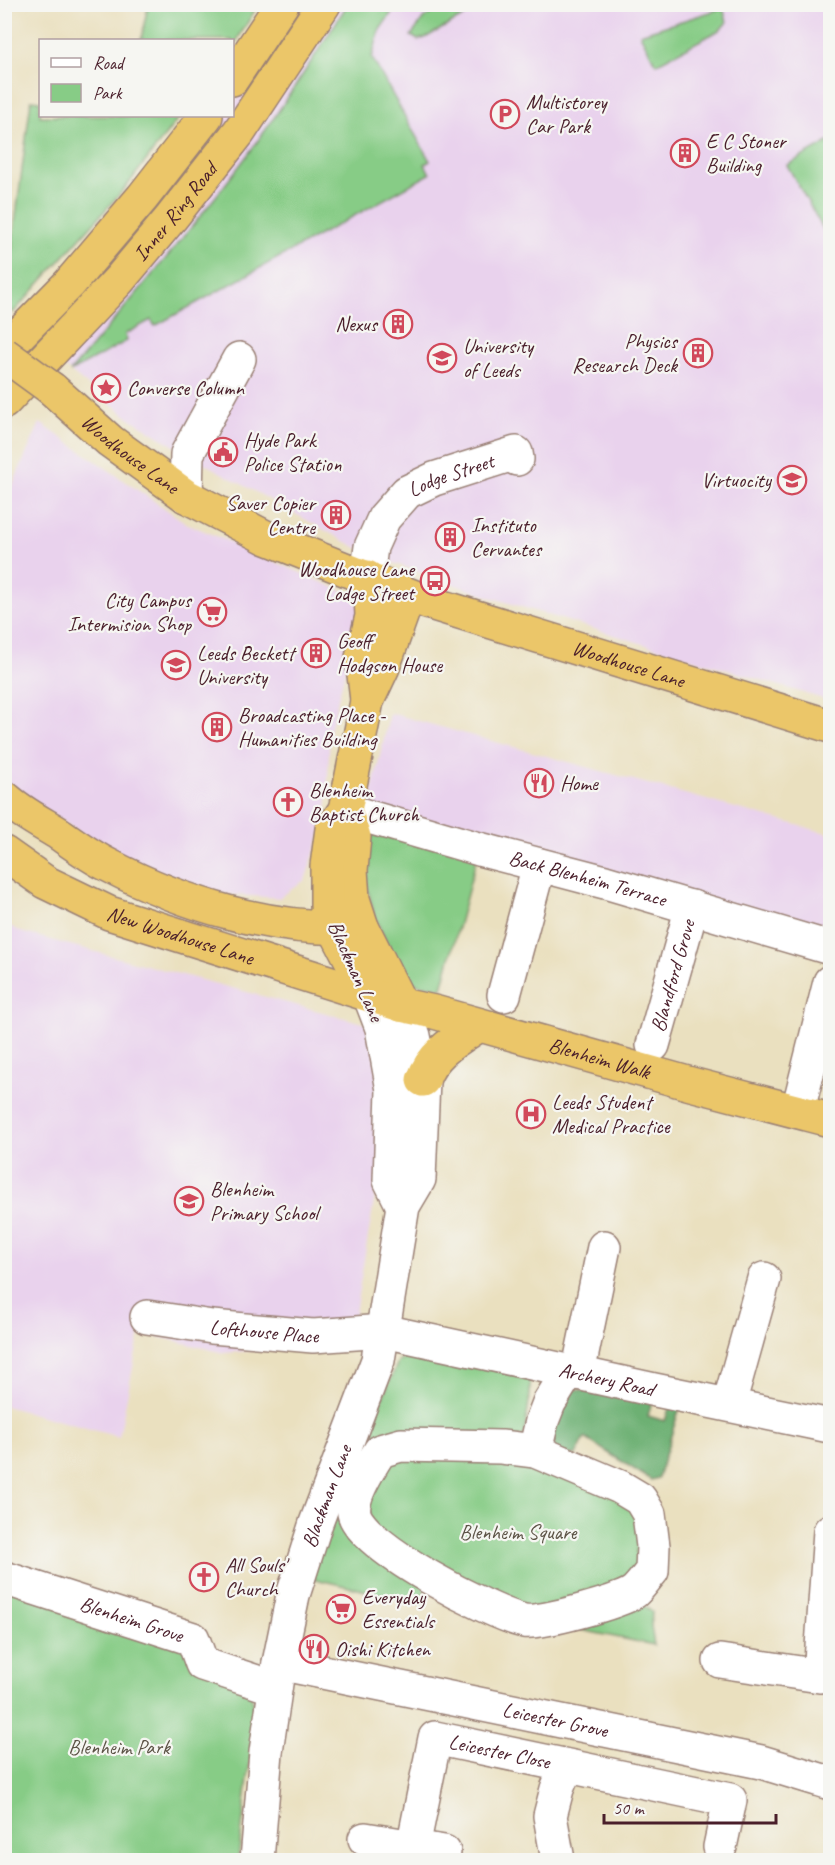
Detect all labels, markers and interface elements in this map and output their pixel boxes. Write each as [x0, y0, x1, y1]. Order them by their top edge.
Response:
legend [39, 39, 234, 117]
text: Road [93, 52, 126, 74]
text: Park [93, 82, 123, 104]
place label: Multistorey Car Park [526, 89, 608, 139]
parking icon: Multistorey Car Park [489, 98, 521, 130]
place label: E C Stoner Building [706, 128, 787, 178]
building icon: E C Stoner Building [669, 137, 701, 169]
street label: Inner Ring Road [128, 155, 224, 266]
building icon: Nexus [382, 308, 414, 340]
place label: Nexus [335, 311, 379, 337]
place label: Physics Research Deck [572, 328, 679, 378]
place label: University of Leeds [463, 333, 535, 383]
building icon: Physics Research Deck [682, 337, 714, 369]
school or university icon: University of Leeds [426, 342, 458, 374]
place icon: Converse Column [90, 372, 122, 404]
place label: Converse Column [127, 375, 245, 401]
street label: Woodhouse Lane [76, 409, 186, 501]
place label: Hyde Park Police Station [244, 427, 342, 477]
public building icon: Hyde Park Police Station [207, 436, 239, 468]
street label: Lodge Street [404, 447, 499, 503]
school or university icon: Virtuocity [776, 464, 808, 496]
place label: Virtuocity [701, 467, 773, 493]
place label: Saver Copier Centre [226, 490, 317, 540]
building icon: Saver Copier Centre [320, 499, 352, 531]
place label: Instituto Cervantes [471, 512, 543, 562]
building icon: Instituto Cervantes [434, 521, 466, 553]
place label: Woodhouse Lane Lodge Street [298, 556, 416, 606]
bus stop icon: Woodhouse Lane Lodge Street [419, 565, 451, 597]
place label: City Campus Intermision Shop [68, 587, 193, 637]
supermarket icon: City Campus Intermision Shop [196, 596, 228, 628]
place label: Geoff Hodgson House [337, 628, 443, 678]
street label: Woodhouse Lane [569, 634, 690, 694]
building icon: Geoff Hodgson House [300, 637, 332, 669]
place label: Leeds Beckett University [197, 640, 297, 690]
school or university icon: Leeds Beckett University [160, 649, 192, 681]
place label: Broadcasting Place - Humanities Building [238, 702, 386, 752]
building icon: Broadcasting Place - Humanities Building [201, 711, 233, 743]
restaurant icon: Home [523, 767, 555, 799]
place label: Home [560, 770, 599, 796]
place label: Blenheim Baptist Church [309, 777, 420, 827]
church icon: Blenheim Baptist Church [272, 786, 304, 818]
street label: Back Blenheim Terrace [506, 844, 671, 913]
street label: New Woodhouse Lane [104, 900, 258, 971]
street label: Blandford Grove [644, 915, 701, 1035]
street label: Blackman Lane [322, 917, 391, 1027]
street label: Blenheim Walk [546, 1032, 654, 1085]
place label: Leeds Student Medical Practice [552, 1089, 671, 1139]
hospital icon: Leeds Student Medical Practice [515, 1098, 547, 1130]
place label: Blenheim Primary School [210, 1176, 321, 1226]
school or university icon: Blenheim Primary School [173, 1185, 205, 1217]
street label: Lofthouse Place [209, 1314, 320, 1349]
street label: Archery Road [556, 1356, 659, 1403]
street label: Blackman Lane [296, 1439, 358, 1551]
park label: Blenheim Square [460, 1519, 578, 1545]
place label: All Souls' Church [225, 1552, 291, 1602]
church icon: All Souls' Church [188, 1561, 220, 1593]
place label: Everyday Essentials [362, 1584, 436, 1634]
street label: Blenheim Grove [77, 1590, 188, 1648]
supermarket icon: Everyday Essentials [325, 1593, 357, 1625]
restaurant icon: Oishi Kitchen [298, 1633, 330, 1665]
place label: Oishi Kitchen [335, 1636, 432, 1662]
street label: Leicester Grove [500, 1696, 611, 1743]
street label: Leicester Close [447, 1728, 553, 1775]
park label: Blenheim Park [68, 1734, 171, 1760]
scale bar [604, 1787, 776, 1825]
text: 50 m [613, 1797, 646, 1819]

